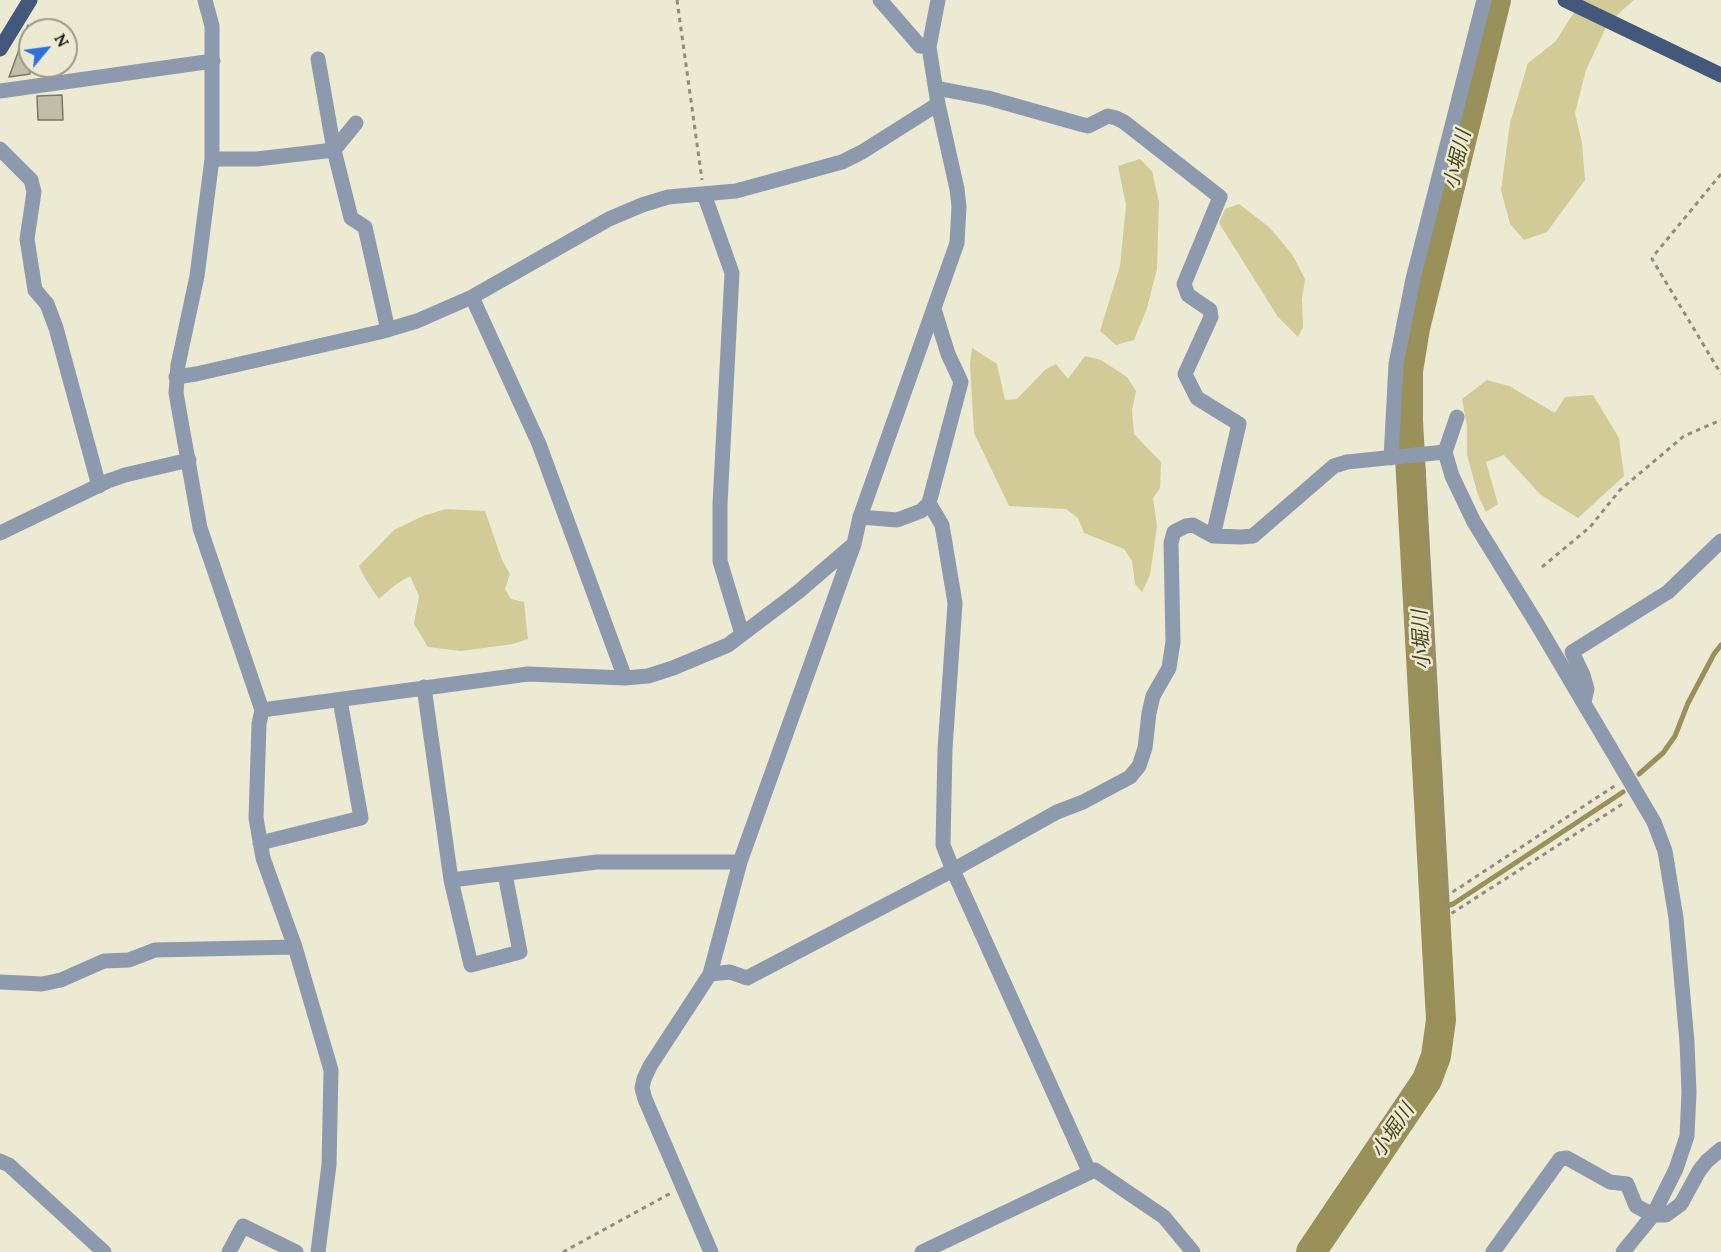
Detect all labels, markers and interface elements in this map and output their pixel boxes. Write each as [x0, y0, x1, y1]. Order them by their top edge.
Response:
north arrow [18, 18, 78, 78]
text: N [50, 30, 74, 51]
water label: 小堀川 [1440, 128, 1476, 192]
water label: 小堀川 [1408, 609, 1436, 671]
water label: 小堀川 [1366, 1099, 1420, 1163]

